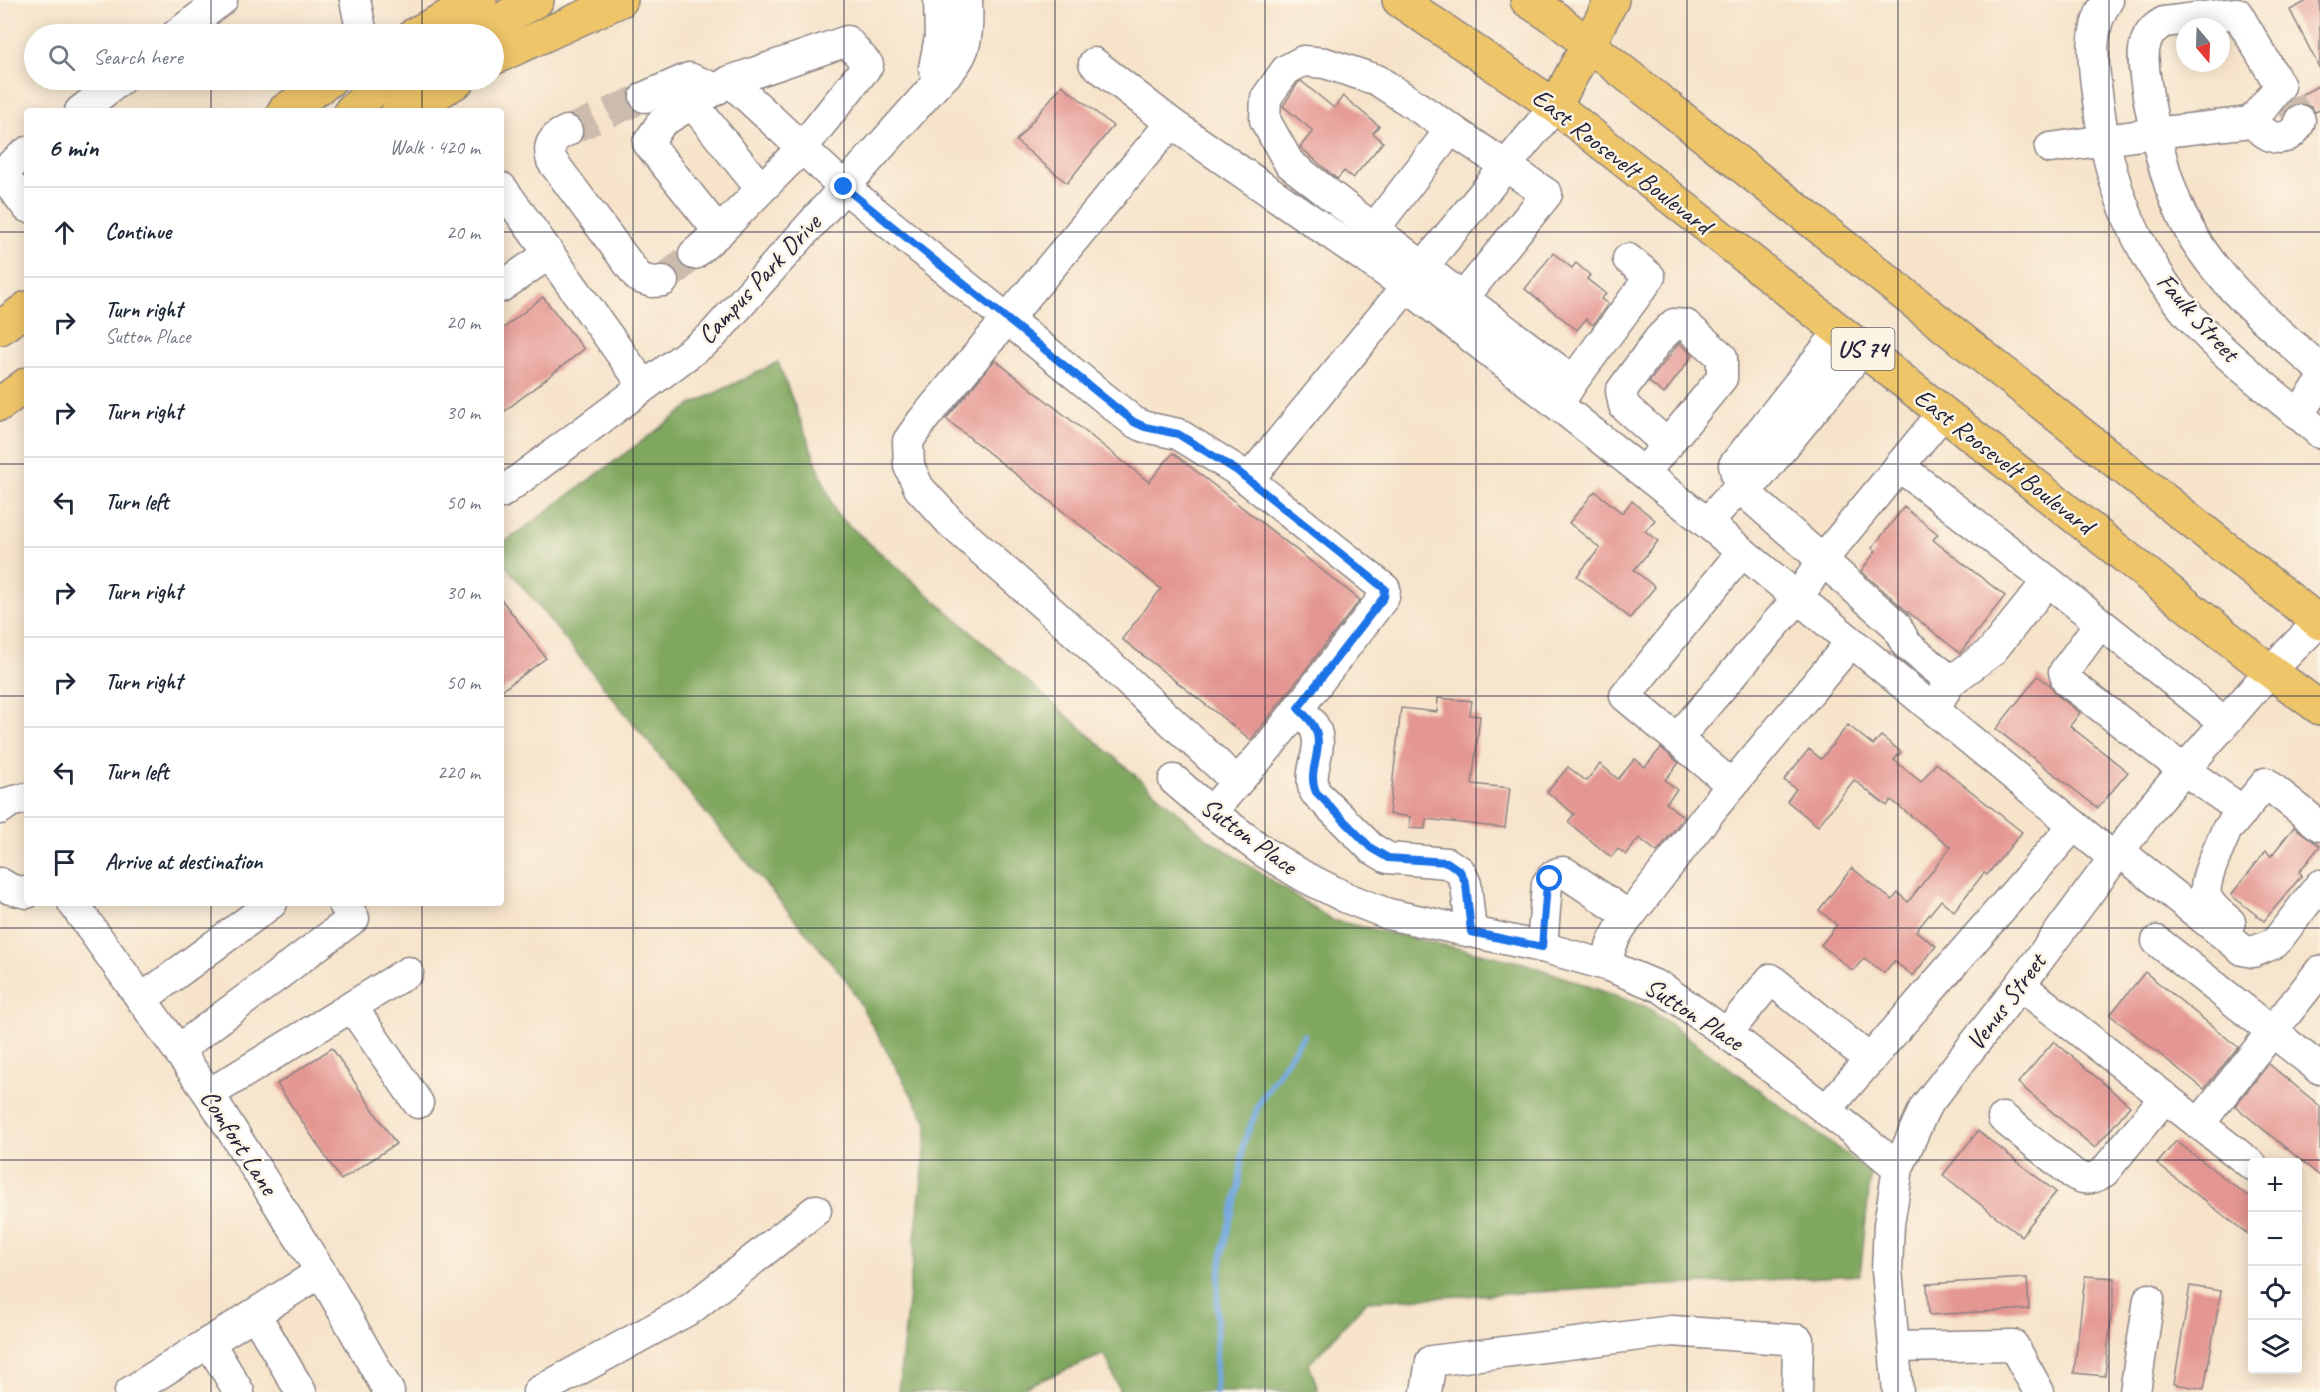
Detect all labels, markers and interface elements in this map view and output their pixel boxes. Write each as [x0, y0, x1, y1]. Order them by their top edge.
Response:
north arrow [2176, 18, 2230, 72]
search box [24, 24, 504, 90]
icon: search [45, 41, 78, 74]
text: Search here [93, 43, 183, 71]
street label: East Roosevelt Boulevard [1526, 81, 1721, 244]
text: 6 min [48, 131, 98, 164]
text: Walk · 420 m [390, 135, 480, 160]
route end [830, 173, 856, 199]
street label: Campus Park Drive [690, 206, 829, 351]
icon: ahead [48, 216, 81, 249]
text: Continue [105, 218, 171, 246]
text: 20 m [446, 220, 480, 245]
street label: Faulk Street [2150, 266, 2248, 370]
text: Turn right [105, 296, 182, 324]
icon: right [48, 306, 81, 339]
text: 20 m [446, 310, 480, 335]
text: Sutton Place [105, 324, 190, 349]
road number: US 74 [1832, 328, 1894, 370]
street label: East Roosevelt Boulevard [1908, 381, 2103, 544]
icon: right [48, 396, 81, 429]
text: Turn right [105, 398, 182, 426]
text: 30 m [446, 400, 480, 425]
icon: left [48, 486, 81, 519]
text: Turn left [105, 488, 169, 516]
text: 50 m [446, 490, 480, 515]
icon: right [48, 576, 81, 609]
text: Turn right [105, 578, 182, 606]
text: 30 m [446, 580, 480, 605]
icon: right [48, 666, 81, 699]
text: Turn right [105, 668, 182, 696]
text: 50 m [446, 670, 480, 695]
icon: left [48, 756, 81, 789]
text: Turn left [105, 758, 169, 786]
text: 220 m [437, 760, 480, 785]
street label: Sutton Place [1194, 790, 1306, 883]
icon: arrive [48, 846, 81, 879]
text: Arrive at destination [105, 848, 262, 876]
route start [1536, 865, 1562, 891]
street label: Venus Street [1959, 945, 2055, 1057]
street label: Sutton Place [1638, 970, 1752, 1059]
street label: Comfort Lane [193, 1083, 287, 1203]
map controls [2248, 1158, 2302, 1374]
button: + [2248, 1158, 2302, 1212]
button: − [2248, 1212, 2302, 1266]
button: locate [2248, 1266, 2302, 1320]
button: layers [2248, 1320, 2302, 1374]

